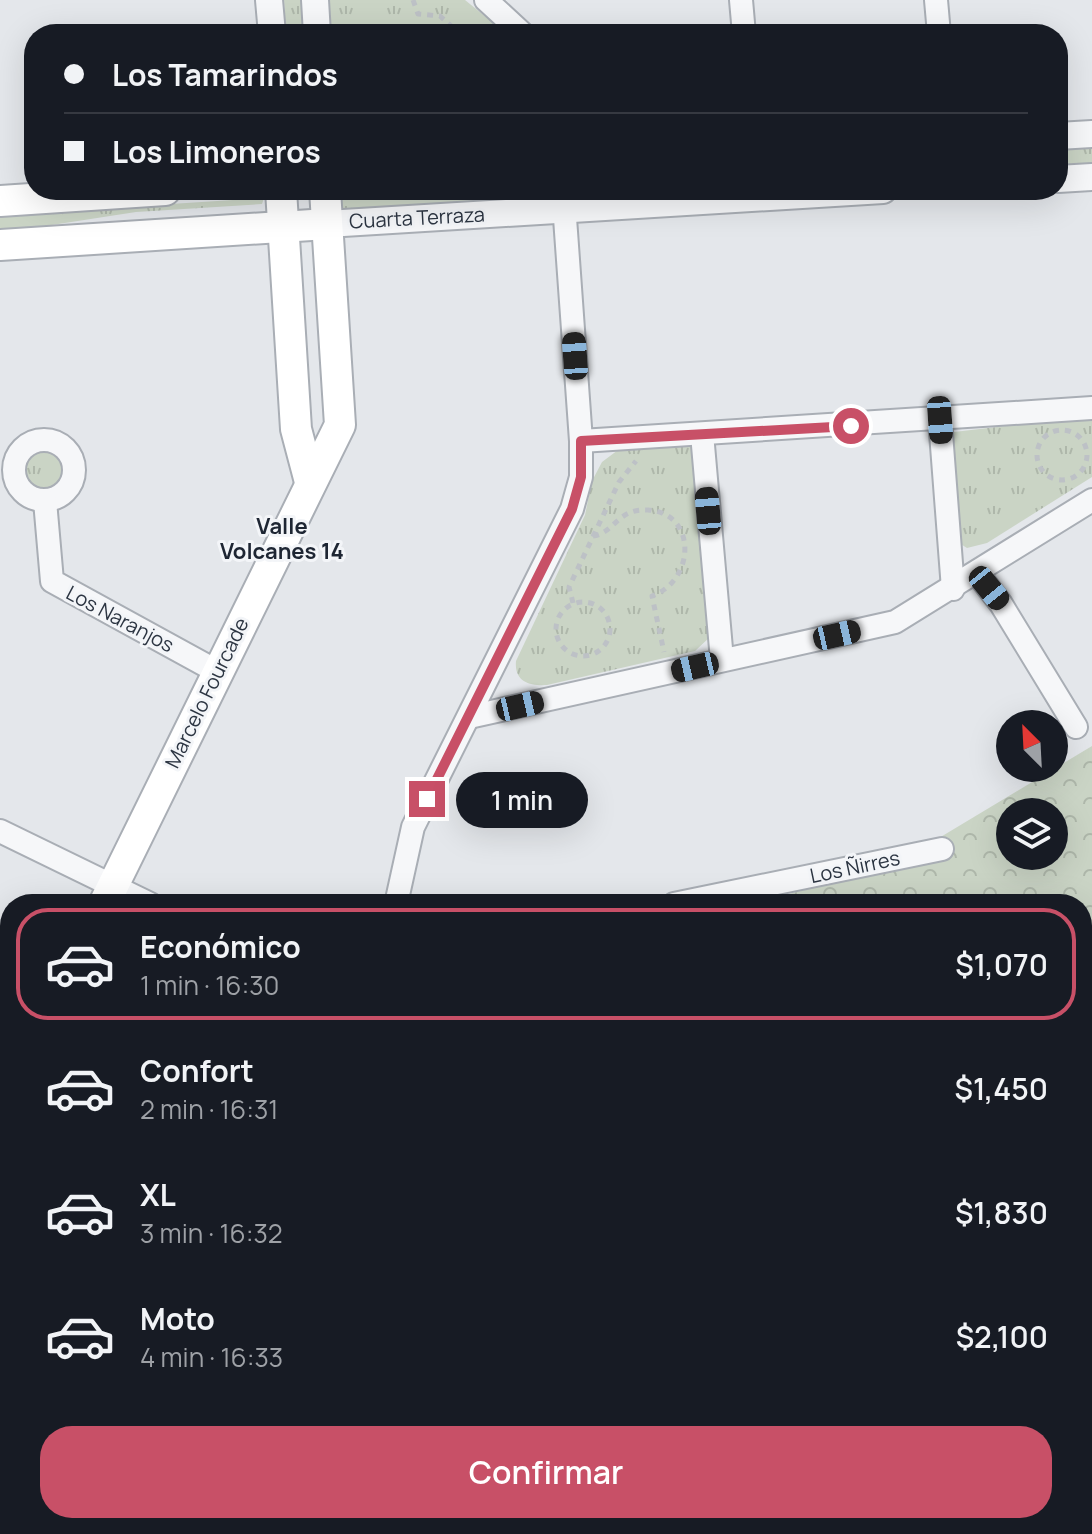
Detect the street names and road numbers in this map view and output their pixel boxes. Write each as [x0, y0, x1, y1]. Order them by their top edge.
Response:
street label: Cuarta Terraza [348, 200, 486, 235]
street label: Los Naranjos [62, 579, 179, 658]
street label: Marcelo Fourcade [158, 613, 255, 772]
street label: Los Ñirres [807, 844, 902, 889]

